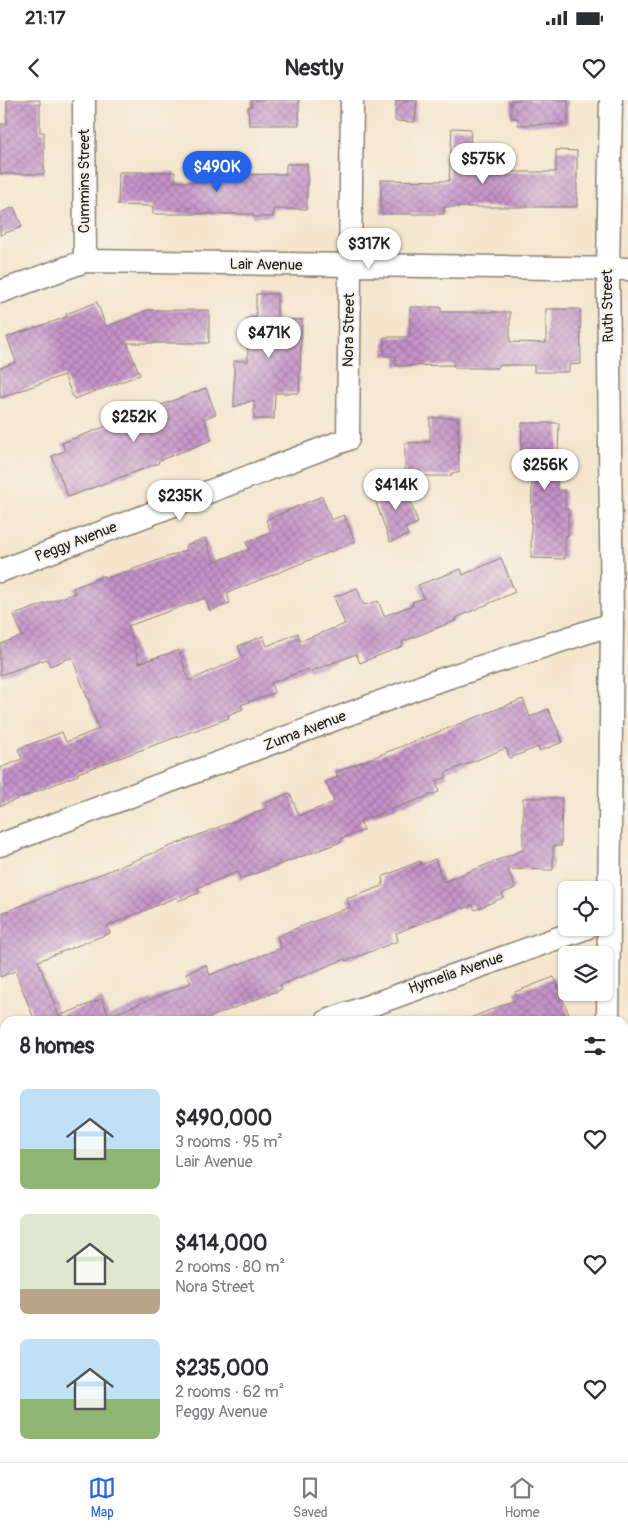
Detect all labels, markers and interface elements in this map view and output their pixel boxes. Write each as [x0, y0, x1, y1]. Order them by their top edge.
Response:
text: 21:17 [25, 6, 66, 30]
icon: back [20, 54, 48, 82]
text: Nestly [284, 54, 344, 82]
icon: heart [580, 54, 608, 82]
street label: Cummins Street [75, 128, 94, 233]
pin: $575K [448, 142, 518, 185]
text: $575K [461, 149, 505, 169]
pin: $490K [182, 151, 252, 193]
text: $490K [194, 157, 240, 177]
pin: $317K [334, 228, 404, 270]
text: $317K [348, 234, 390, 254]
street label: Lair Avenue [229, 255, 303, 275]
street label: Ruth Street [598, 268, 618, 343]
street label: Nora Street [339, 292, 359, 367]
pin: $471K [234, 316, 304, 359]
text: $471K [248, 323, 290, 343]
pin: $252K [99, 400, 169, 443]
text: $252K [112, 407, 156, 427]
pin: $256K [510, 448, 580, 491]
text: $256K [522, 455, 568, 475]
pin: $414K [361, 468, 431, 511]
text: $414K [374, 475, 418, 495]
pin: $235K [145, 480, 215, 522]
text: $235K [158, 486, 202, 506]
street label: Peggy Avenue [32, 517, 120, 566]
street label: Zuma Avenue [261, 706, 350, 755]
map controls [558, 881, 613, 1001]
button: locate [558, 881, 613, 936]
button: layers [558, 946, 613, 1001]
street label: Hymelia Avenue [406, 948, 507, 998]
icon: filters [581, 1032, 609, 1060]
text: 8 homes [20, 1033, 94, 1060]
text: $490,000 [175, 1105, 272, 1132]
icon: home [60, 1109, 120, 1169]
icon: heart [581, 1125, 609, 1153]
text: 3 rooms · 95 m² [175, 1132, 283, 1152]
text: Lair Avenue [175, 1152, 253, 1172]
text: $414,000 [175, 1230, 267, 1257]
icon: home [60, 1234, 120, 1294]
icon: heart [581, 1250, 609, 1278]
text: 2 rooms · 80 m² [175, 1257, 285, 1277]
text: Nora Street [175, 1277, 254, 1297]
text: $235,000 [175, 1355, 269, 1382]
icon: home [60, 1359, 120, 1419]
icon: heart [581, 1375, 609, 1403]
text: 2 rooms · 62 m² [175, 1382, 284, 1402]
text: Peggy Avenue [175, 1402, 267, 1422]
tab: Map [88, 1474, 116, 1521]
tab: Saved [293, 1474, 328, 1521]
tab: Home [504, 1474, 540, 1521]

